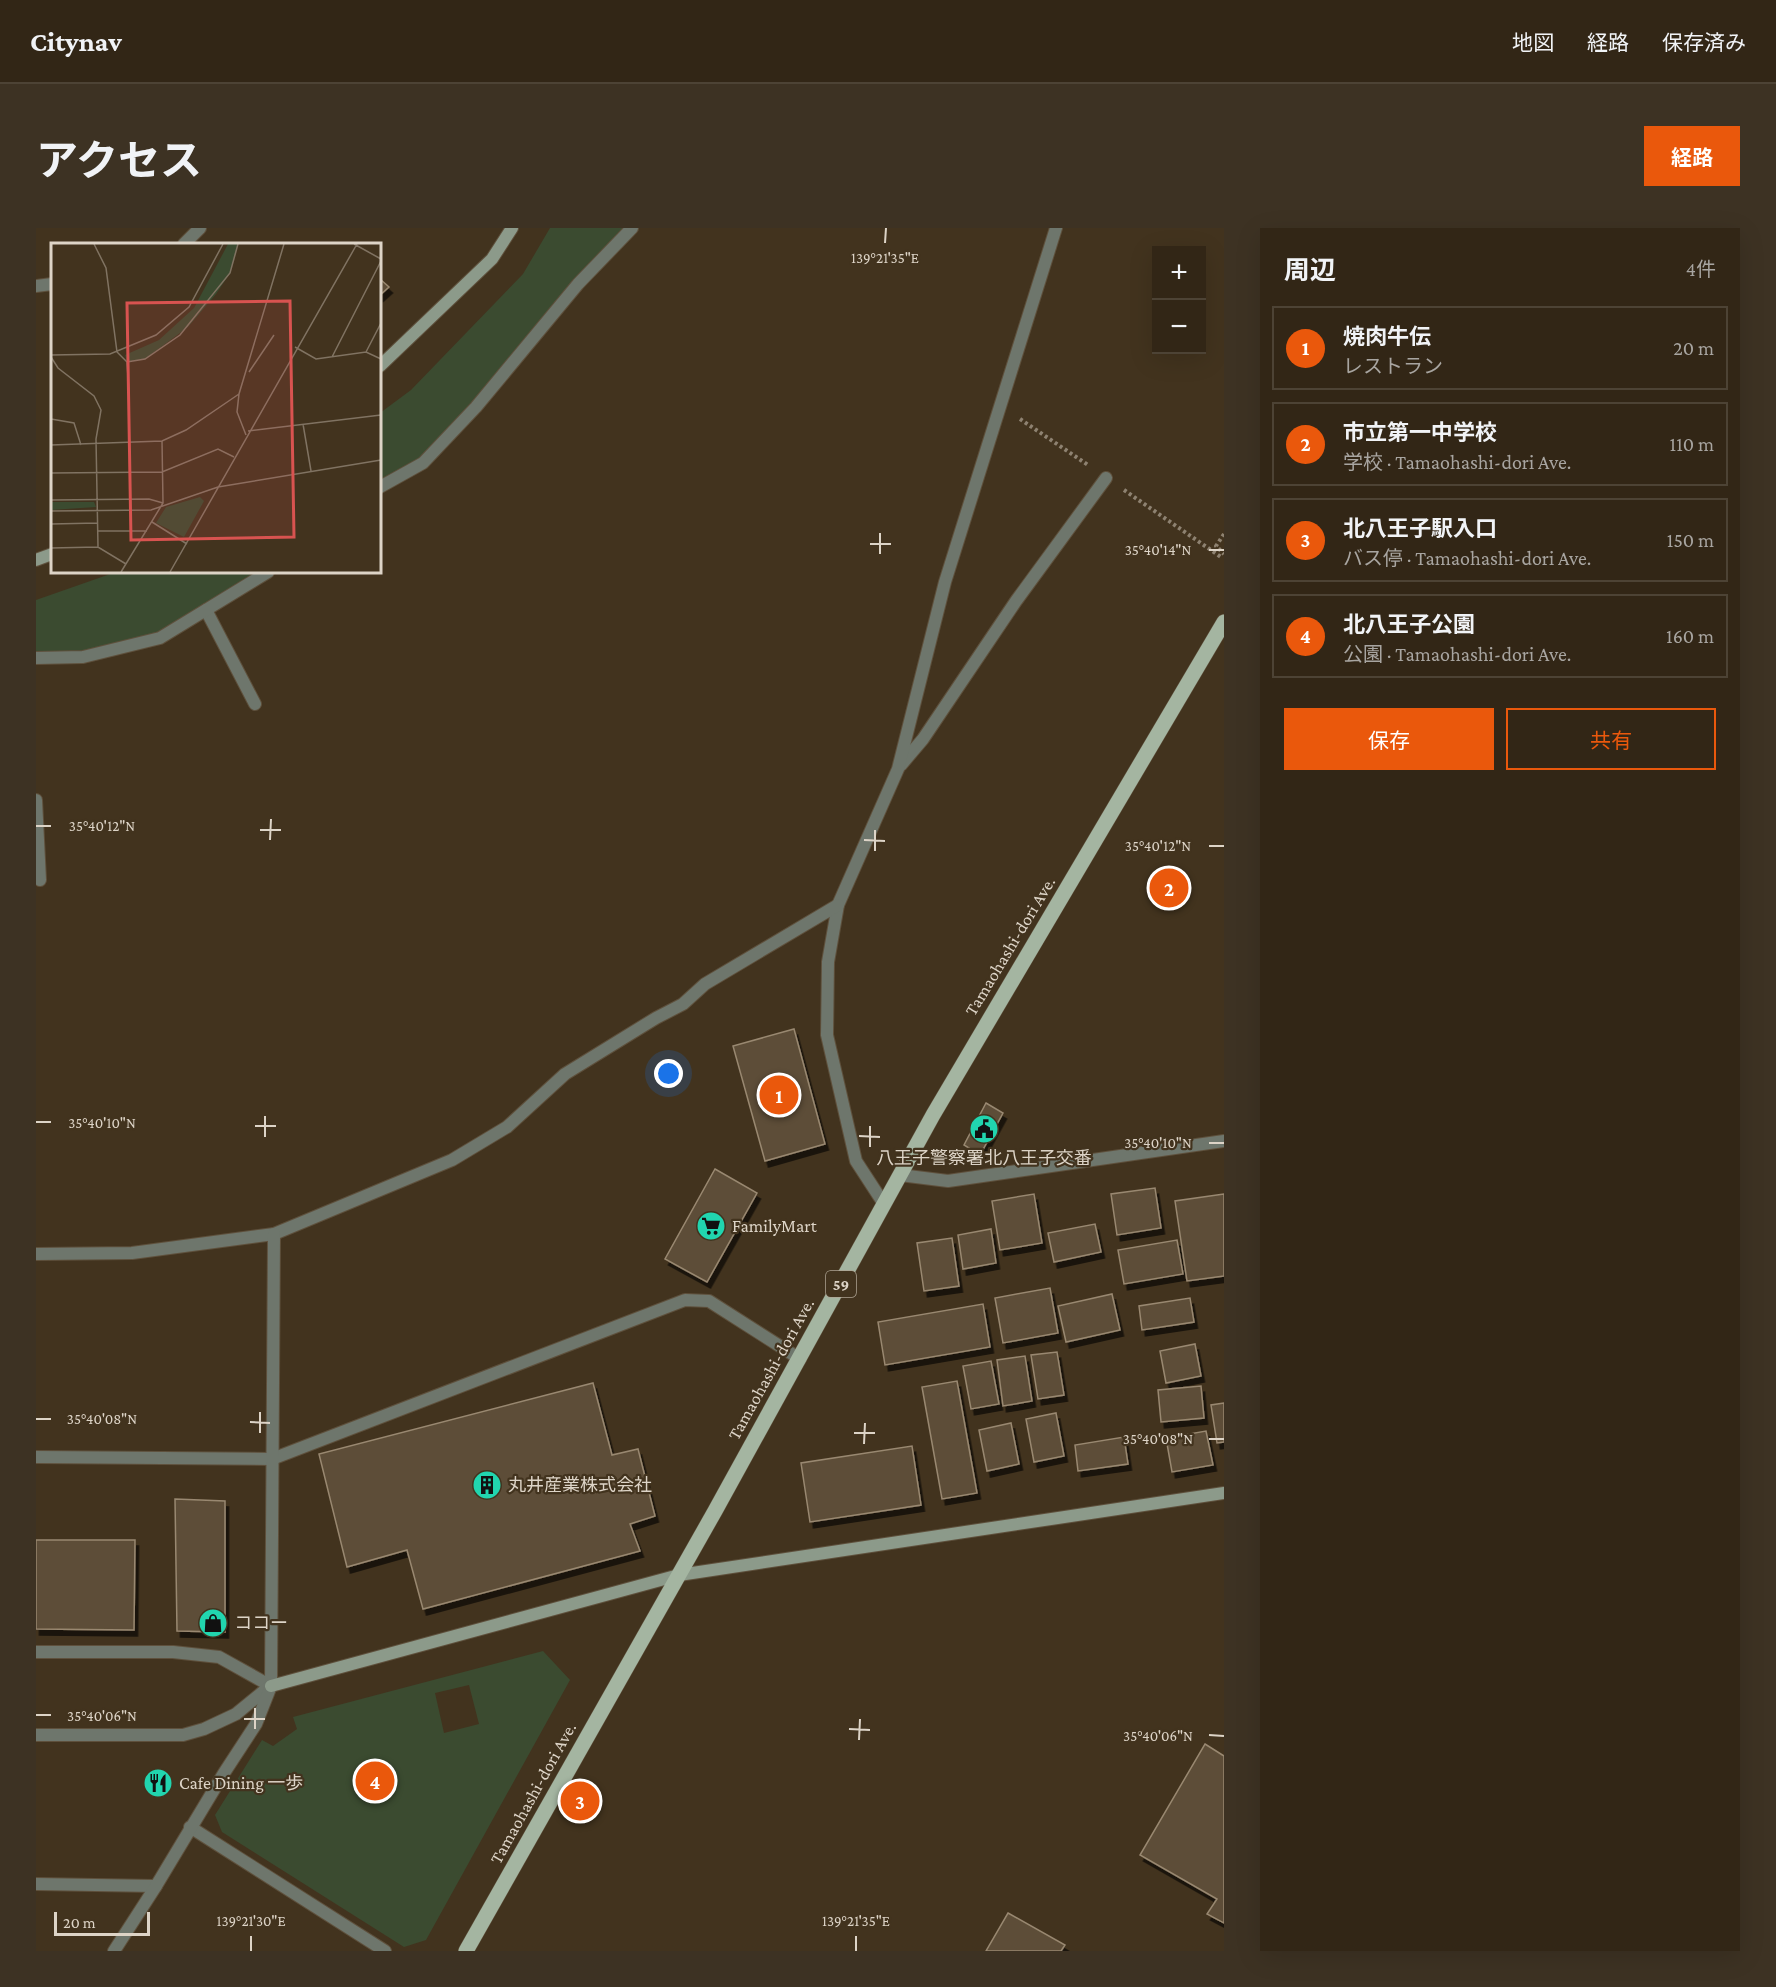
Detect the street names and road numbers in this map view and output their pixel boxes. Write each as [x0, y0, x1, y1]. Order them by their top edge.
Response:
street label: Tamaohashi-dori Ave. [961, 873, 1059, 1019]
road number: 59 [826, 1271, 856, 1297]
street label: Tamaohashi-dori Ave. [724, 1295, 818, 1443]
street label: Tamaohashi-dori Ave. [486, 1719, 580, 1867]

